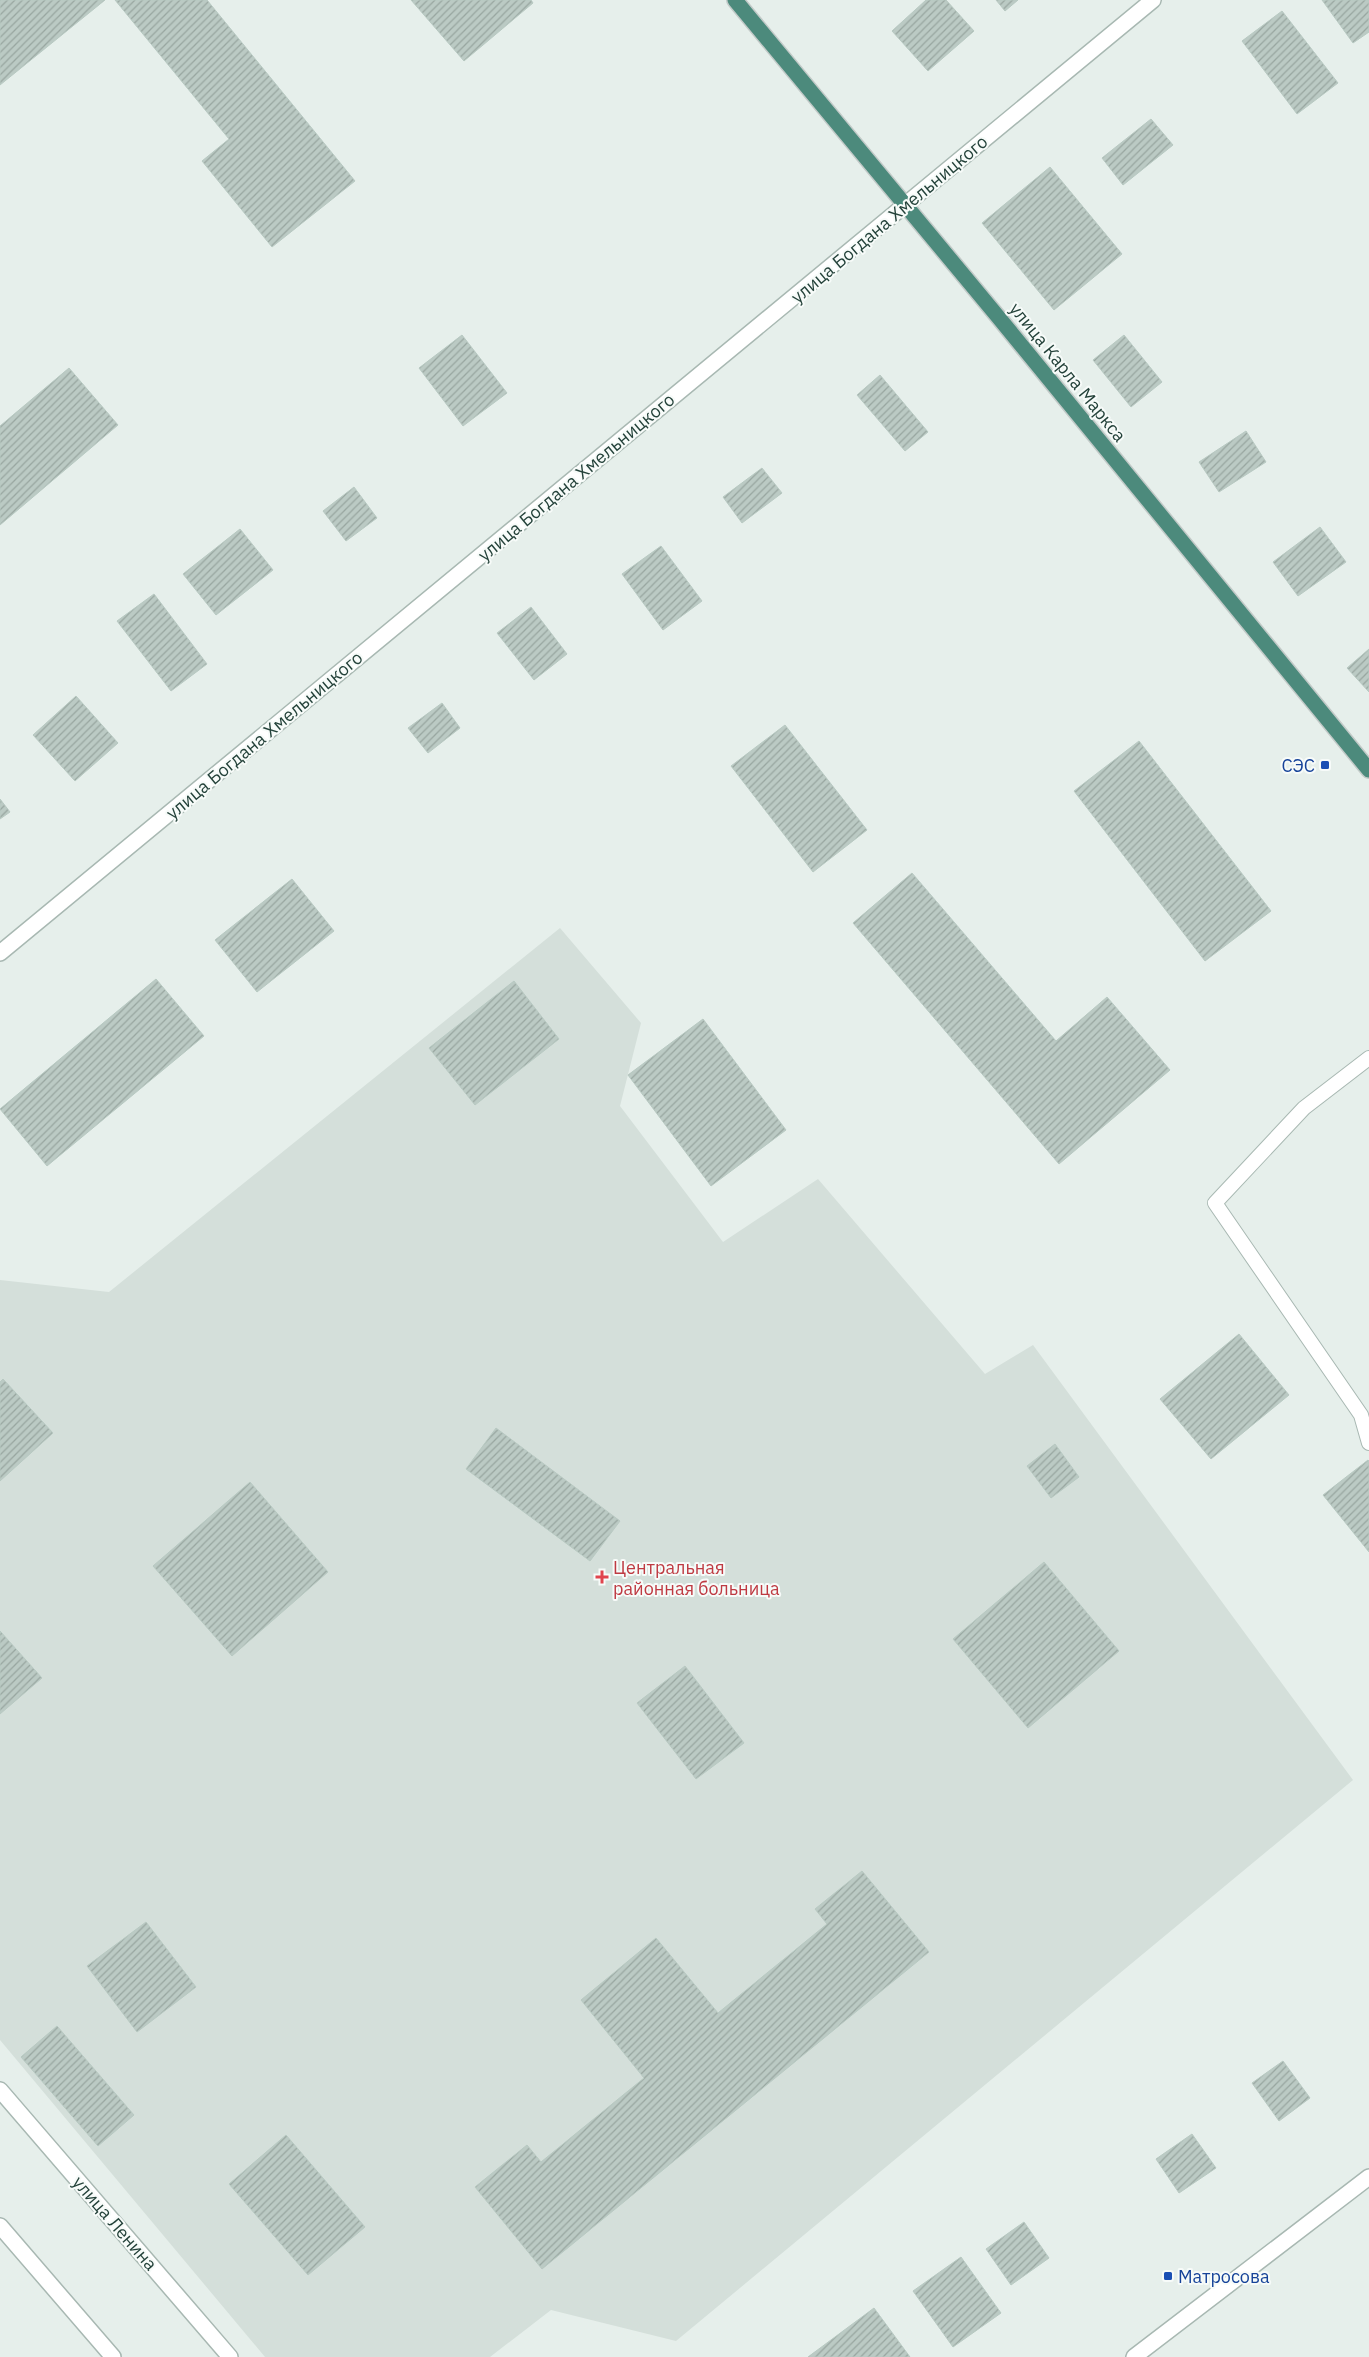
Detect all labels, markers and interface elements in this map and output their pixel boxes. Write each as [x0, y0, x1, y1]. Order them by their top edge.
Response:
street label: улица Богдана Хмельницкого [786, 130, 992, 308]
street label: улица Карла Маркса [1005, 298, 1132, 447]
street label: улица Богдана Хмельницкого [473, 388, 679, 566]
street label: улица Богдана Хмельницкого [161, 646, 367, 824]
place label: СЭС [1281, 754, 1315, 777]
marker: СЭС [1319, 759, 1331, 771]
place label: Центральная районная больница [613, 1556, 780, 1600]
marker: Центральная районная больница [595, 1570, 609, 1584]
street label: улица Ленина [68, 2171, 163, 2275]
place label: Матросова [1178, 2265, 1270, 2288]
marker: Матросова [1162, 2270, 1174, 2282]

